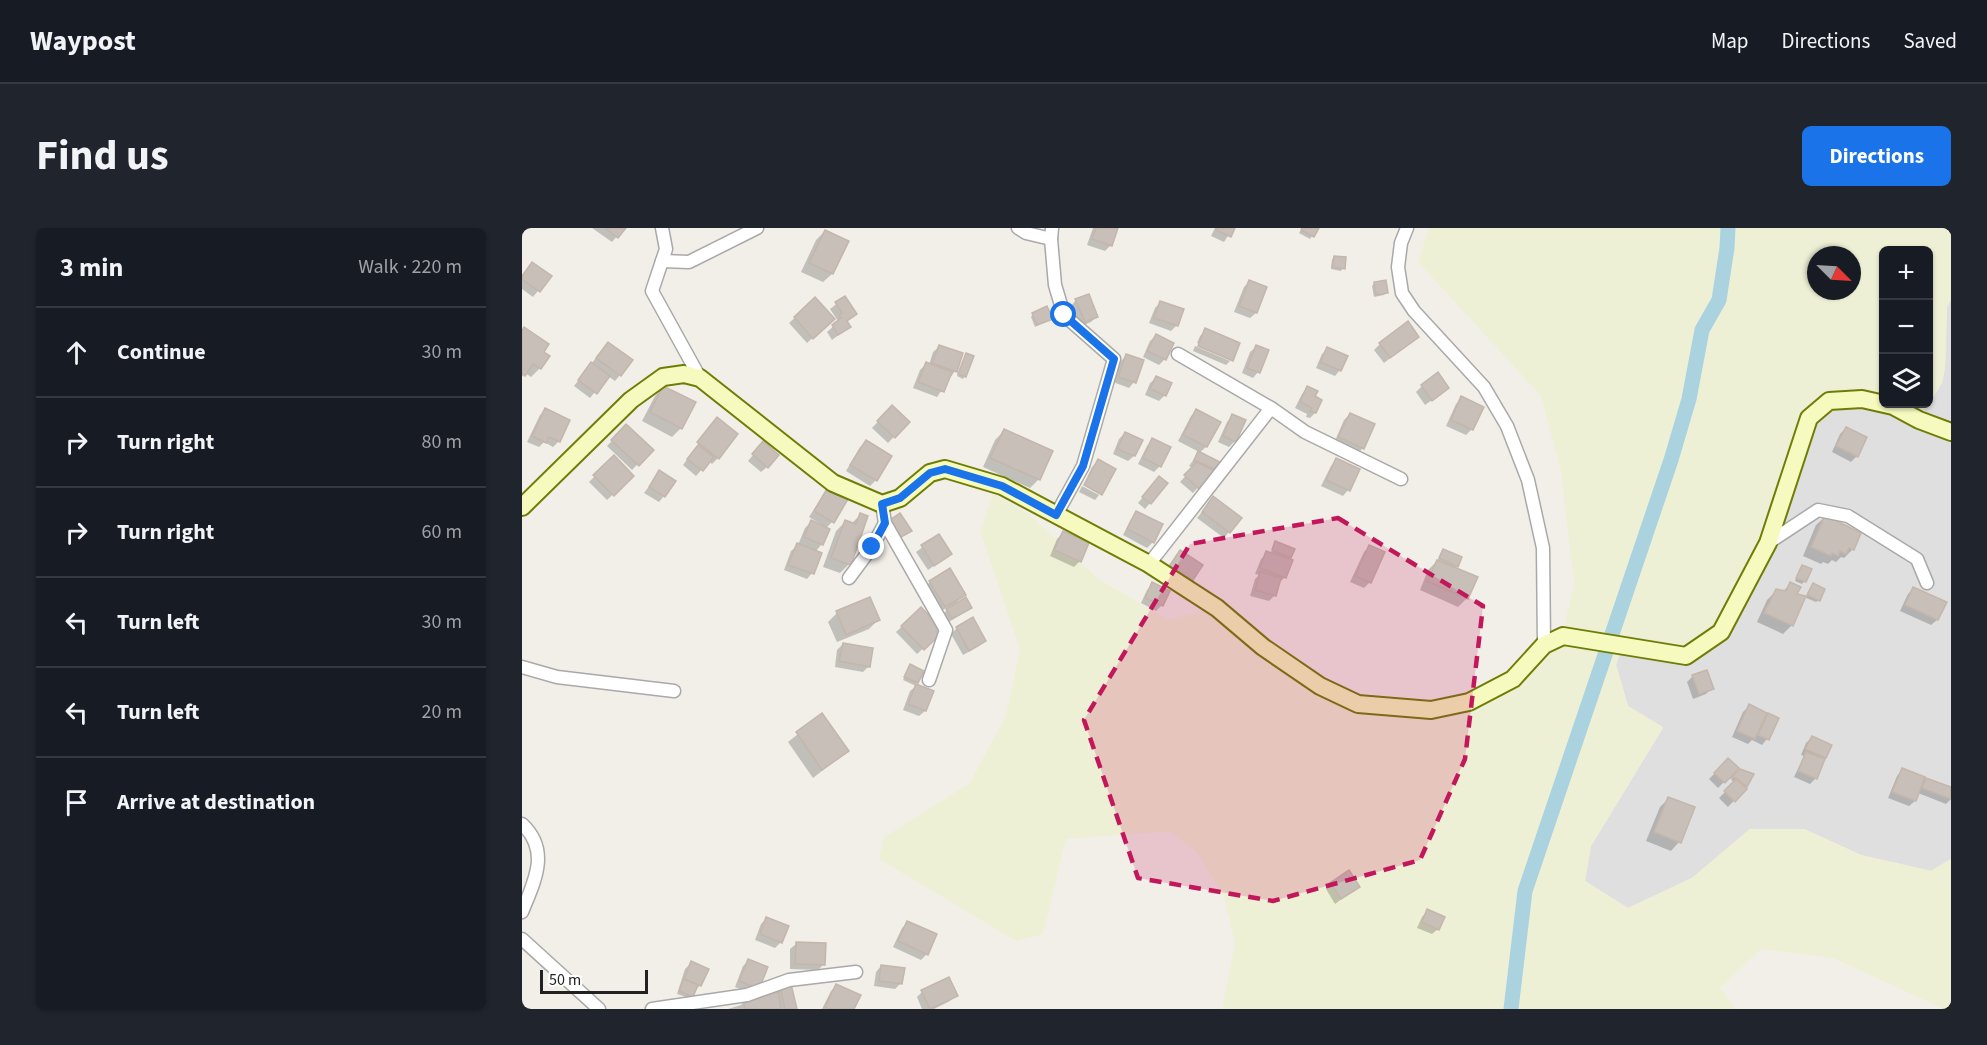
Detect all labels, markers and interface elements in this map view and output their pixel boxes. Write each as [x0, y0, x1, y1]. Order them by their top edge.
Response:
text: Waypost [30, 21, 136, 61]
text: Map [1711, 26, 1749, 56]
text: Directions [1782, 26, 1870, 56]
text: Saved [1903, 26, 1957, 56]
text: Find us [36, 126, 169, 186]
button: Directions [1802, 126, 1951, 186]
north arrow [1807, 246, 1861, 300]
map controls [1879, 246, 1933, 408]
button: + [1879, 246, 1933, 300]
text: 3 min [60, 249, 123, 286]
text: Walk · 220 m [358, 253, 462, 281]
button: − [1879, 300, 1933, 354]
route start [1050, 301, 1076, 327]
icon: ahead [60, 336, 93, 369]
text: Continue [117, 336, 206, 368]
text: 30 m [422, 338, 462, 366]
button: layers [1879, 354, 1933, 408]
icon: right [60, 426, 93, 459]
text: Turn right [117, 426, 214, 458]
text: 80 m [422, 428, 462, 456]
icon: right [60, 516, 93, 549]
text: Turn right [117, 516, 214, 548]
text: 60 m [422, 518, 462, 546]
route end [858, 533, 884, 559]
icon: left [60, 606, 93, 639]
text: Turn left [117, 606, 199, 638]
text: 30 m [422, 608, 462, 636]
icon: left [60, 696, 93, 729]
text: Turn left [117, 696, 199, 728]
text: 20 m [422, 698, 462, 726]
icon: arrive [60, 786, 93, 819]
text: Arrive at destination [117, 786, 315, 818]
scale bar [540, 967, 648, 994]
text: 50 m [549, 969, 581, 991]

